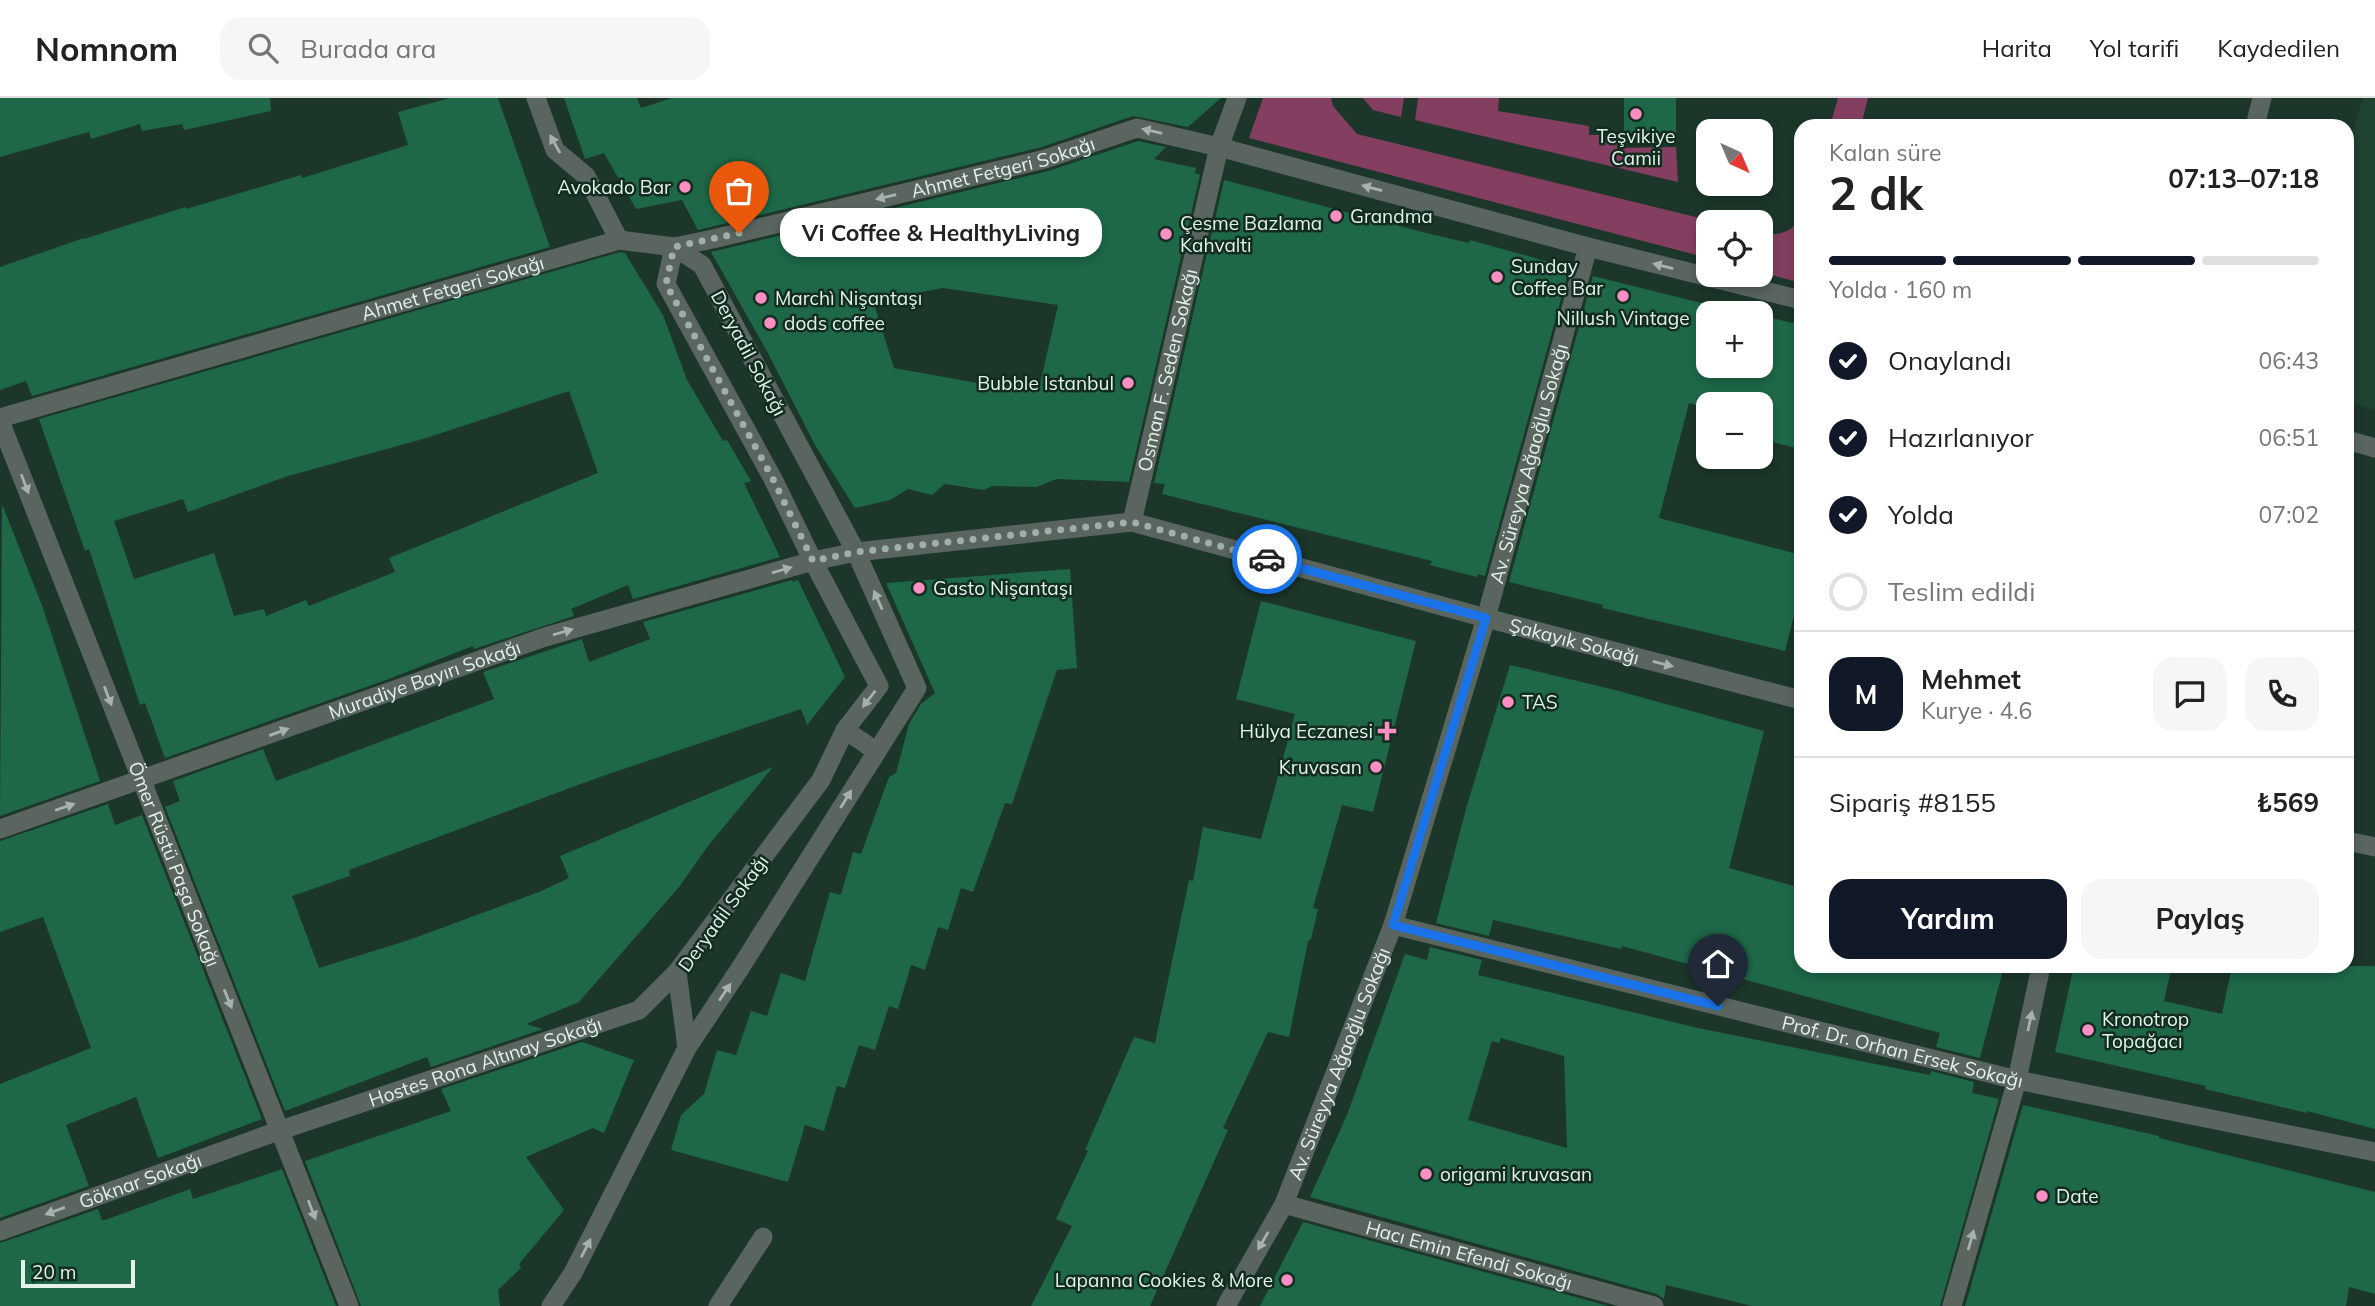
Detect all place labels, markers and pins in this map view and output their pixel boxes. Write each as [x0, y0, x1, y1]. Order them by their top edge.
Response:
marker: Teşvikiye Camii [1628, 106, 1644, 122]
place label: Teşvikiye Camii [1597, 124, 1675, 170]
pin [709, 161, 769, 233]
place label: Avokado Bar [557, 175, 671, 199]
marker: Avokado Bar [677, 179, 693, 195]
place label: Grandma [1350, 204, 1433, 228]
callout: Vi Coffee & HealthyLiving [781, 208, 1103, 258]
marker: Grandma [1328, 208, 1344, 224]
place label: Çesme Bazlama Kahvalti [1180, 211, 1322, 257]
marker: Çesme Bazlama Kahvalti [1158, 226, 1174, 242]
place label: Sunday Coffee Bar [1511, 254, 1603, 300]
marker: Sunday Coffee Bar [1489, 269, 1505, 285]
place label: Marchì Nişantaşı [775, 286, 922, 310]
marker: Nillush Vintage [1615, 288, 1631, 304]
marker: Marchì Nişantaşı [753, 290, 769, 306]
place label: Nillush Vintage [1556, 306, 1690, 330]
place label: dods coffee [784, 311, 885, 335]
marker: dods coffee [762, 315, 778, 331]
place label: Bubble Istanbul [977, 371, 1114, 395]
marker: Bubble Istanbul [1120, 375, 1136, 391]
place label: Gasto Nişantaşı [933, 576, 1073, 600]
marker: Gasto Nişantaşı [911, 580, 927, 596]
place label: TAS [1522, 690, 1558, 714]
marker: TAS [1500, 694, 1516, 710]
place label: Hülya Eczanesi [1240, 719, 1373, 743]
marker: Hülya Eczanesi [1379, 723, 1395, 739]
place label: Kruvasan [1279, 755, 1362, 779]
marker: Kruvasan [1368, 759, 1384, 775]
pin [1688, 934, 1748, 1006]
place label: Kronotrop Topağacı [2102, 1007, 2189, 1053]
marker: Kronotrop Topağacı [2080, 1022, 2096, 1038]
place label: origami kruvasan [1440, 1162, 1592, 1186]
marker: origami kruvasan [1418, 1166, 1434, 1182]
place label: Date [2056, 1184, 2098, 1208]
marker: Date [2034, 1188, 2050, 1204]
place label: Lapanna Cookies & More [1055, 1268, 1273, 1292]
marker: Lapanna Cookies & More [1279, 1272, 1295, 1288]

